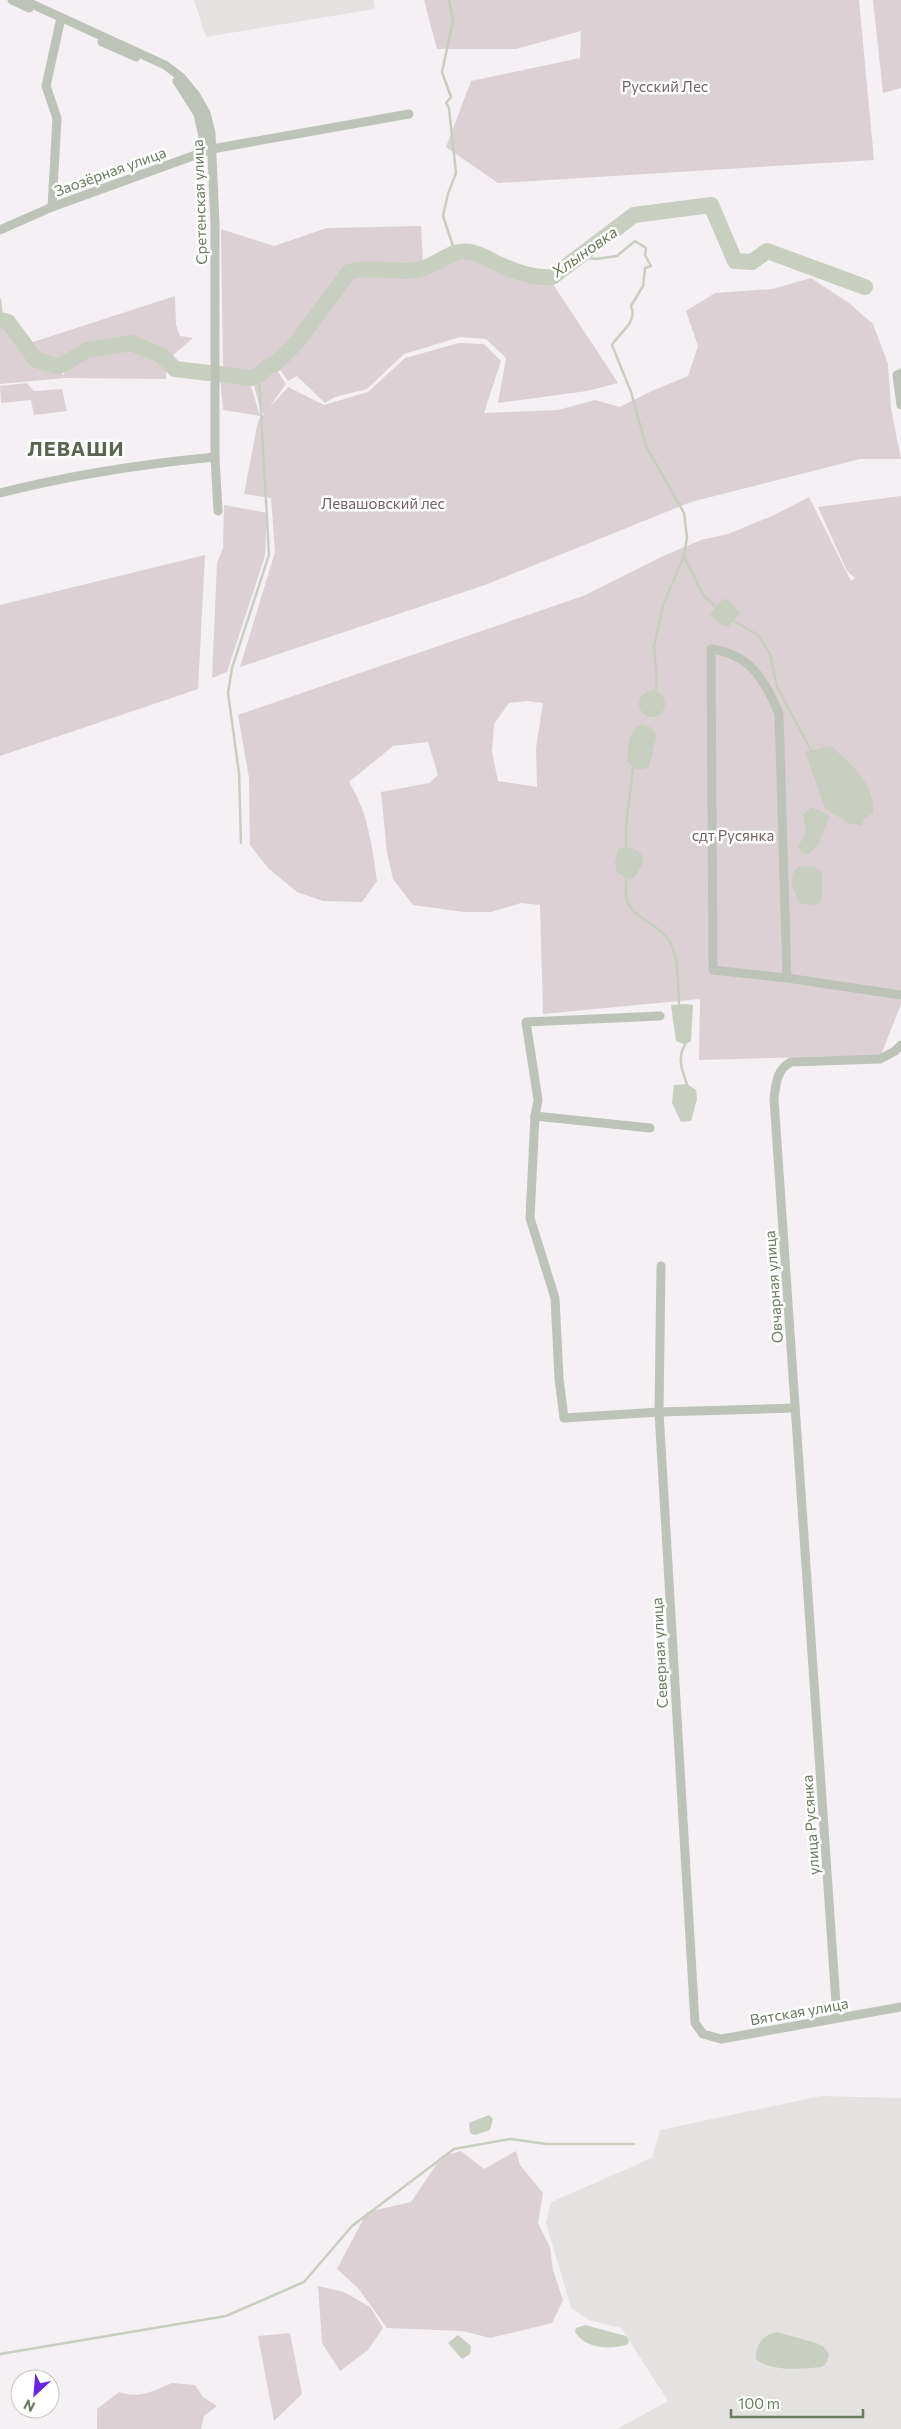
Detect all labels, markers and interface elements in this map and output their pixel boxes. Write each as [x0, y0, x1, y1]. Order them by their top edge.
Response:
park label: Русский Лес [622, 77, 708, 95]
street label: Сретенская улица [188, 139, 210, 265]
street label: Заозёрная улица [52, 142, 168, 200]
water label: Хлыновка [547, 222, 620, 281]
district label: ЛЕВАШИ [28, 436, 124, 460]
park label: Левашовский лес [321, 494, 445, 512]
park label: сдт Русянка [692, 826, 774, 844]
street label: Овчарная улица [760, 1230, 786, 1344]
street label: Северная улица [647, 1597, 671, 1709]
street label: улица Русянка [798, 1774, 822, 1876]
street label: Вятская улица [748, 1993, 850, 2029]
north arrow [10, 2369, 60, 2419]
scale bar [731, 2386, 864, 2418]
text: 100 m [738, 2394, 780, 2412]
text: N [21, 2396, 38, 2416]

